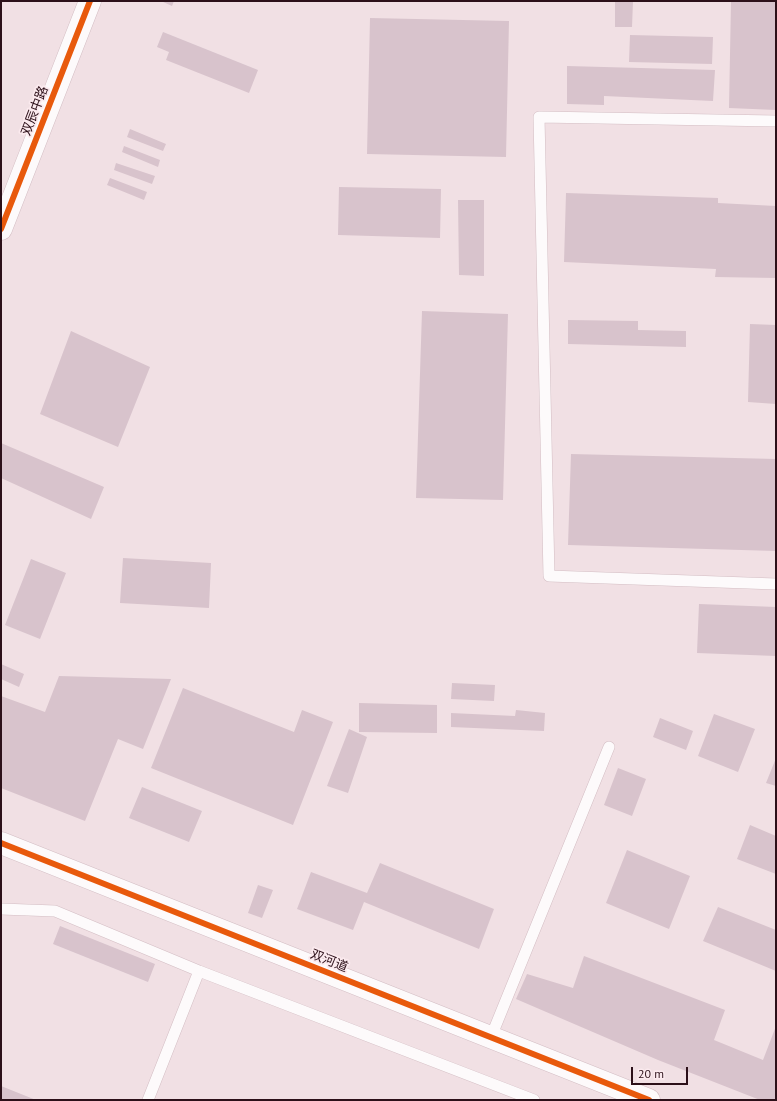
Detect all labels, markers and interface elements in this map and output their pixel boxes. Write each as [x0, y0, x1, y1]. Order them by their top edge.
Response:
street label: 双辰中路 [18, 84, 52, 138]
street label: 双河道 [308, 946, 350, 976]
scale bar [633, 1059, 690, 1085]
text: 20 m [638, 1066, 664, 1081]

